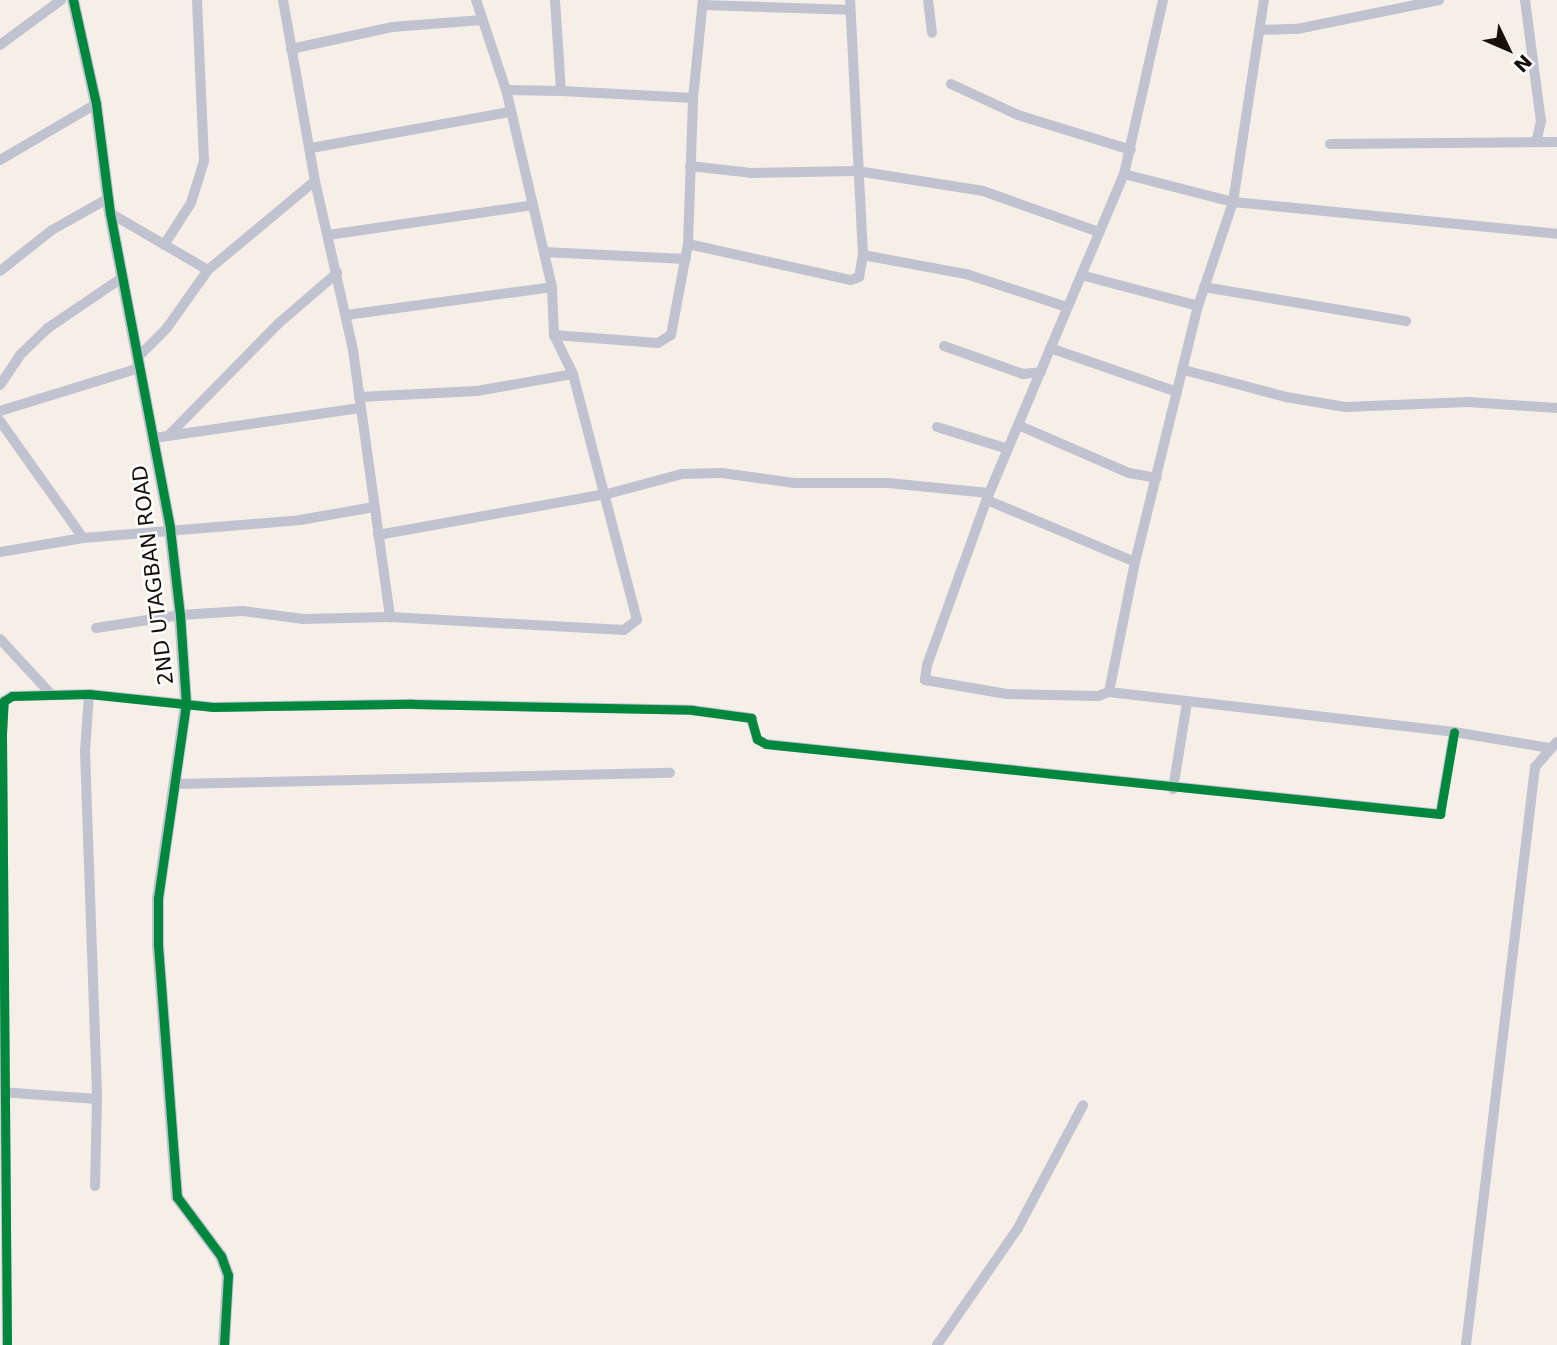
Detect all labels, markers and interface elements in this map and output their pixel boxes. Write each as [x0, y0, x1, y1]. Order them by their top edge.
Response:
north arrow [1473, 14, 1543, 84]
text: N [1510, 50, 1537, 77]
street label: 2ND UTAGBAN ROAD [127, 464, 179, 686]

